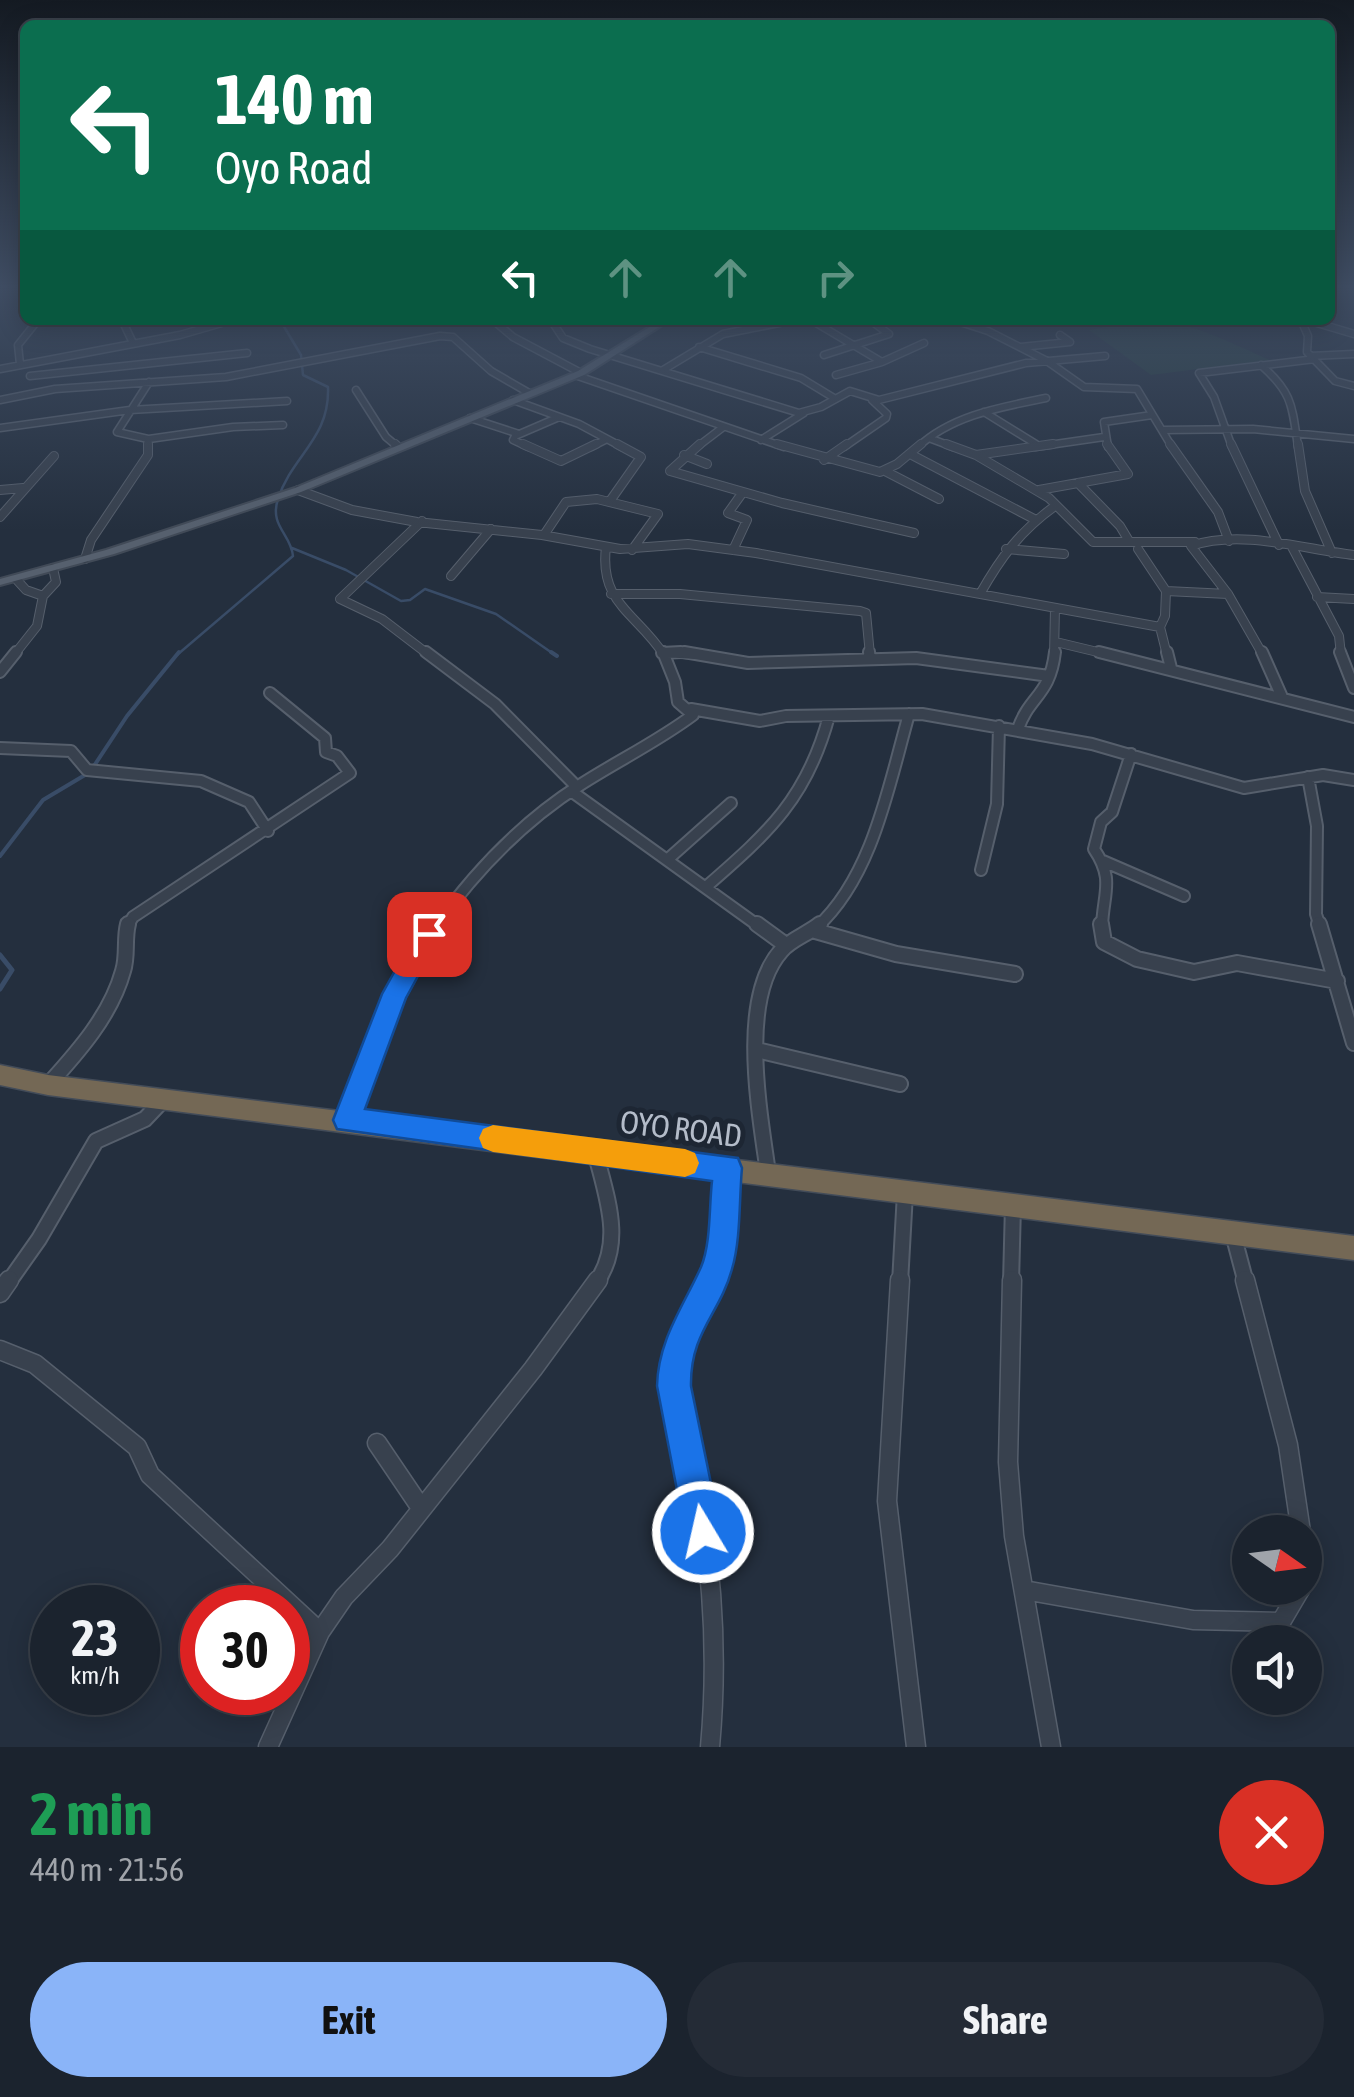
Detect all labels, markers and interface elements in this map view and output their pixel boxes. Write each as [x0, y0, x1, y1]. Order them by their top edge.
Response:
text: 140 m [215, 59, 374, 139]
icon: left [50, 60, 180, 190]
text: Oyo Road [215, 142, 373, 194]
icon: left [493, 250, 548, 305]
icon: ahead [598, 250, 653, 305]
icon: ahead [703, 250, 758, 305]
icon: right [808, 250, 863, 305]
pin [387, 892, 472, 977]
icon: arrive [402, 907, 457, 962]
street label: OYO ROAD [618, 1103, 744, 1154]
position arrow [651, 1480, 755, 1584]
north arrow [1232, 1515, 1322, 1605]
map controls [1232, 1515, 1322, 1715]
speed limit sign: 30 [180, 1585, 310, 1715]
text: 23 [71, 1609, 118, 1667]
button: sound [1232, 1625, 1322, 1715]
text: km/h [70, 1661, 120, 1689]
text: 2 min [30, 1779, 153, 1848]
button: close [1219, 1780, 1324, 1885]
text: 440 m · 21:56 [30, 1851, 184, 1888]
button: Exit [30, 1962, 667, 2077]
button: Share [687, 1962, 1324, 2077]

